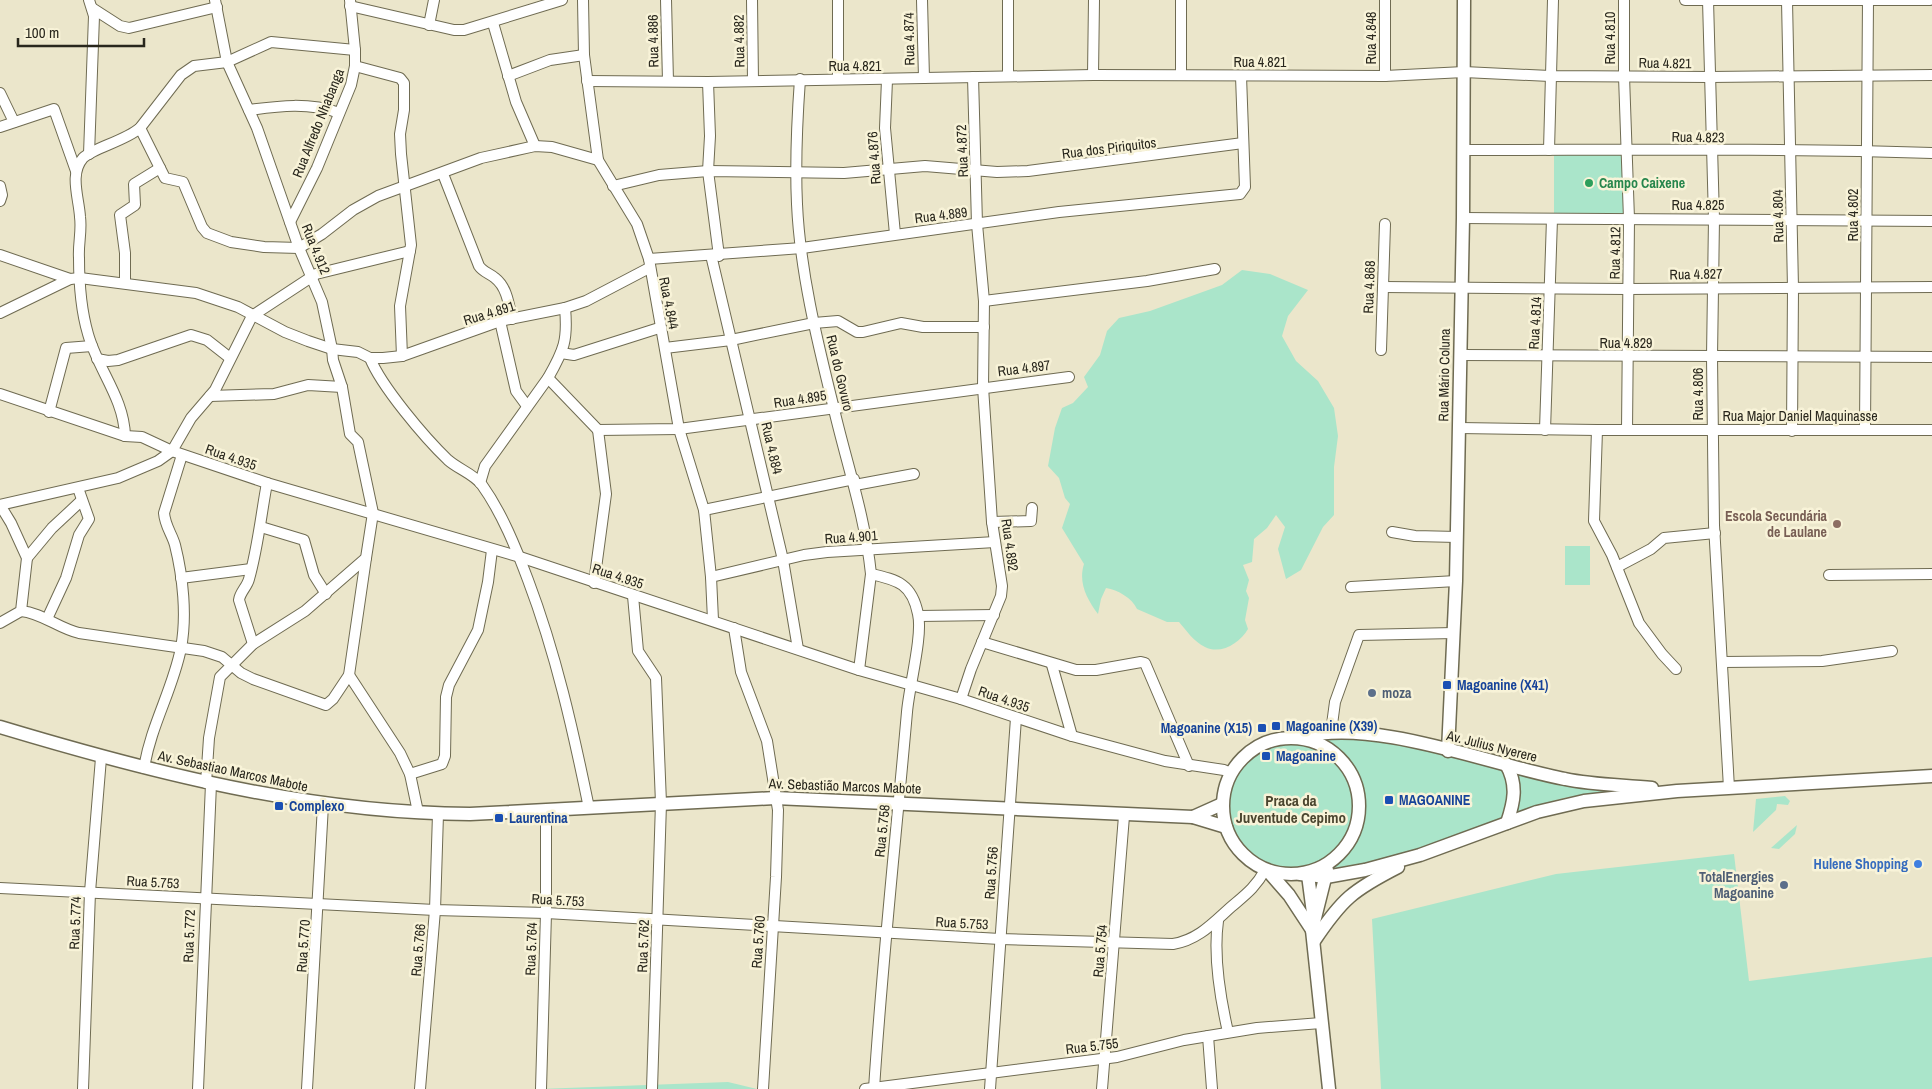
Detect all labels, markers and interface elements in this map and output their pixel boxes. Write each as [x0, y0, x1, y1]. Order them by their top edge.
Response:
street label: Rua 4.874 [900, 12, 918, 66]
street label: Rua 4.848 [1362, 12, 1380, 64]
street label: Rua 4.810 [1601, 12, 1619, 64]
street label: Rua 4.886 [644, 14, 662, 68]
street label: Rua 4.882 [730, 14, 748, 68]
scale bar [18, 15, 144, 47]
text: 100 m [25, 22, 59, 43]
street label: Rua 4.821 [1234, 53, 1287, 71]
street label: Rua 4.821 [1638, 54, 1692, 72]
street label: Rua 4.821 [829, 57, 882, 75]
street label: Rua Alfredo Nhabanga [288, 65, 348, 180]
street label: Rua 4.872 [952, 124, 972, 178]
street label: Rua 4.823 [1671, 128, 1725, 146]
street label: Rua 4.876 [863, 131, 885, 185]
street label: Rua dos Piriquitos [1061, 133, 1158, 163]
place label: Campo Caixene [1599, 174, 1685, 192]
marker: Campo Caixene [1583, 177, 1595, 189]
street label: Rua 4.804 [1769, 189, 1787, 243]
street label: Rua 4.802 [1844, 189, 1862, 241]
street label: Rua 4.825 [1672, 196, 1724, 214]
street label: Rua 4.889 [914, 203, 968, 227]
street label: Rua 4.912 [298, 221, 334, 277]
street label: Rua 4.812 [1606, 226, 1624, 280]
street label: Rua 4.868 [1359, 260, 1379, 314]
street label: Rua 4.827 [1669, 265, 1723, 283]
street label: Rua 4.844 [655, 275, 683, 331]
street label: Rua 4.814 [1525, 295, 1545, 350]
street label: Rua 4.891 [461, 296, 518, 329]
street label: Rua Mário Coluna [1434, 328, 1454, 422]
street label: Rua do Govuro [822, 333, 858, 413]
street label: Rua 4.829 [1600, 334, 1652, 352]
street label: Rua 4.897 [997, 356, 1051, 380]
street label: Rua 4.806 [1689, 368, 1707, 420]
street label: Rua 4.895 [772, 386, 828, 412]
street label: Rua Major Daniel Maquinasse [1722, 407, 1878, 425]
street label: Rua 4.884 [757, 420, 787, 476]
street label: Rua 4.935 [203, 440, 259, 474]
place label: Escola Secundária de Laulane [1725, 507, 1828, 541]
street label: Rua 4.892 [997, 518, 1023, 572]
marker: Escola Secundária de Laulane [1831, 518, 1843, 530]
street label: Rua 4.901 [824, 526, 879, 548]
street label: Rua 4.935 [590, 559, 646, 593]
place label: Magoanine (X41) [1457, 676, 1548, 694]
marker: Magoanine (X41) [1441, 679, 1453, 691]
street label: Rua 4.935 [976, 682, 1032, 716]
place label: moza [1382, 684, 1412, 702]
marker: moza [1366, 687, 1378, 699]
place label: Magoanine (X39) [1286, 717, 1377, 735]
place label: Magoanine (X15) [1161, 719, 1252, 737]
marker: Magoanine (X39) [1270, 720, 1282, 732]
marker: Magoanine (X15) [1256, 722, 1268, 734]
street label: Av. Julius Nyerere [1444, 726, 1539, 766]
street label: Av. Sebastiao Marcos Mabote [155, 746, 310, 796]
place label: Magoanine [1276, 747, 1336, 765]
marker: Magoanine [1260, 750, 1272, 762]
street label: Av. Sebastião Marcos Mabote [767, 774, 922, 798]
district label: Praca da Juventude Cepimo [1236, 790, 1346, 828]
place label: MAGOANINE [1399, 791, 1471, 809]
marker: MAGOANINE [1383, 794, 1395, 806]
place label: Complexo [289, 797, 345, 815]
marker: Complexo [273, 800, 285, 812]
street label: Rua 5.758 [870, 804, 894, 858]
place label: Laurentina [509, 809, 568, 827]
marker: Laurentina [493, 812, 505, 824]
street label: Rua 5.756 [980, 846, 1002, 900]
place label: Hulene Shopping [1814, 855, 1908, 873]
marker: Hulene Shopping [1912, 858, 1924, 870]
place label: TotalEnergies Magoanine [1699, 868, 1774, 902]
street label: Rua 5.753 [126, 872, 180, 892]
marker: TotalEnergies Magoanine [1778, 879, 1790, 891]
street label: Rua 5.753 [531, 890, 585, 910]
street label: Rua 5.774 [65, 896, 85, 950]
street label: Rua 5.772 [179, 909, 199, 963]
street label: Rua 5.753 [935, 913, 989, 933]
street label: Rua 5.760 [747, 915, 769, 969]
street label: Rua 5.770 [292, 919, 314, 973]
street label: Rua 5.762 [633, 919, 653, 973]
street label: Rua 5.764 [521, 922, 541, 976]
street label: Rua 5.766 [407, 923, 429, 977]
street label: Rua 5.754 [1089, 923, 1111, 978]
street label: Rua 5.755 [1065, 1034, 1119, 1058]

